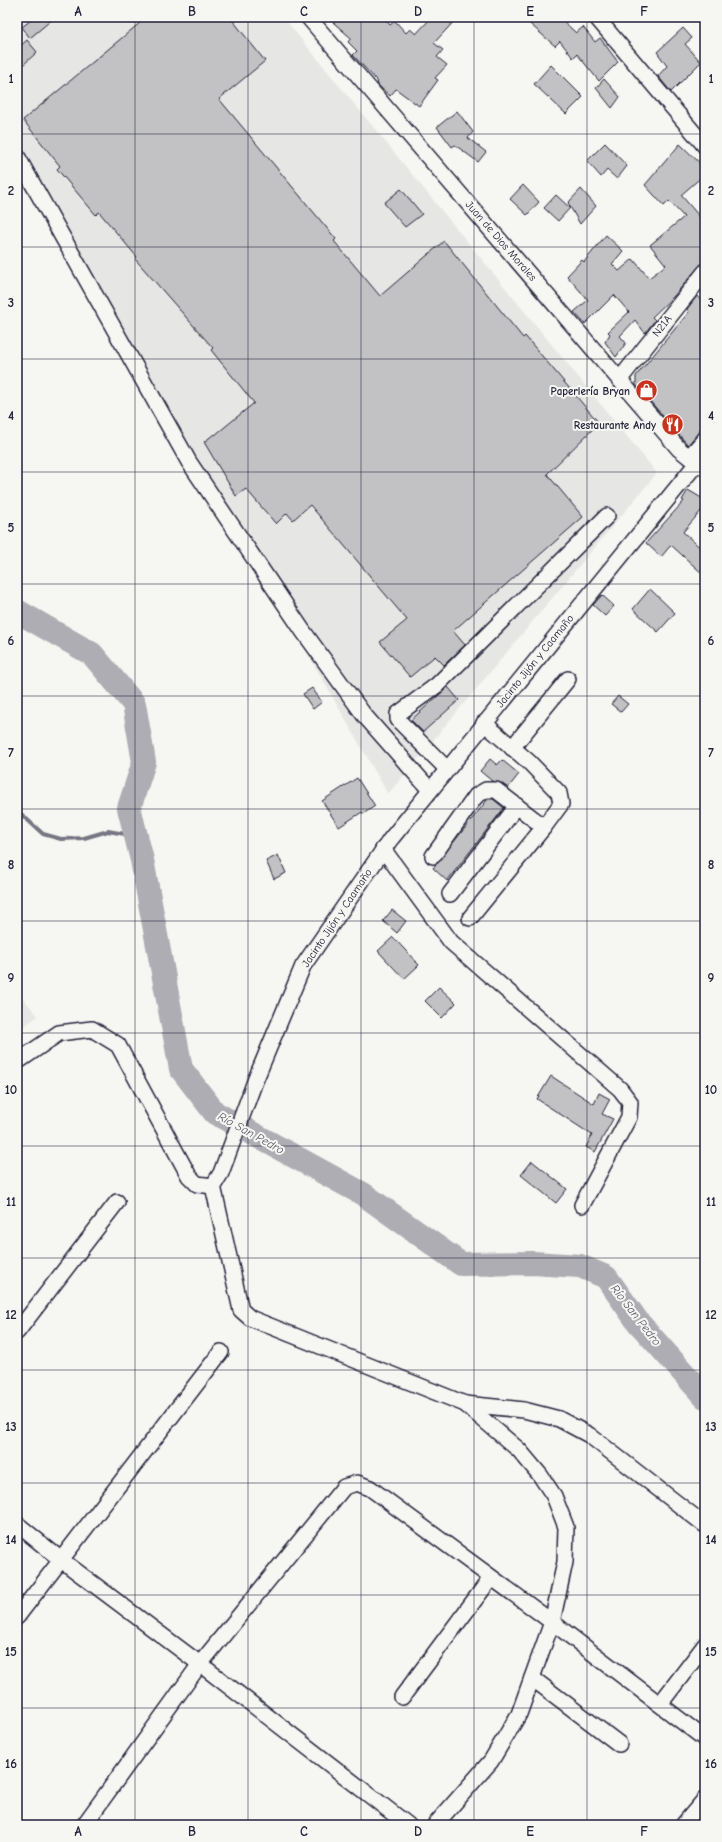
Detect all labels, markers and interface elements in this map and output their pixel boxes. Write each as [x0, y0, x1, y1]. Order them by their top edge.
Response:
text: A [74, 4, 82, 19]
text: B [188, 4, 196, 19]
text: C [300, 4, 308, 19]
text: D [414, 4, 422, 19]
text: E [526, 4, 534, 19]
text: F [640, 4, 648, 19]
text: 1 [8, 71, 14, 86]
text: 1 [708, 71, 714, 86]
text: 2 [8, 183, 14, 198]
text: 2 [708, 183, 714, 198]
street label: Juan de Dios Morales [463, 198, 540, 284]
text: 3 [8, 295, 14, 310]
text: 3 [708, 295, 714, 310]
street label: N21A [650, 312, 675, 339]
shop icon: Paperlería Bryan [633, 378, 659, 404]
place label: Paperlería Bryan [551, 385, 630, 398]
text: 4 [8, 408, 14, 423]
text: 4 [708, 408, 714, 423]
restaurant icon: Restaurante Andy [659, 412, 685, 438]
place label: Restaurante Andy [574, 419, 656, 432]
text: 5 [8, 520, 15, 535]
text: 5 [708, 520, 715, 535]
street label: Jacinto Jijón y Caamaño [493, 612, 577, 710]
text: 6 [8, 633, 15, 648]
text: 6 [708, 633, 715, 648]
text: 7 [8, 745, 14, 760]
text: 7 [708, 745, 714, 760]
text: 8 [8, 857, 14, 872]
text: 8 [708, 857, 714, 872]
street label: Jacinto Jijón y Caamaño [299, 866, 375, 970]
text: 9 [8, 970, 15, 985]
text: 9 [708, 970, 715, 985]
text: 10 [5, 1082, 17, 1097]
text: 10 [705, 1082, 717, 1097]
water label: Río San Pedro [215, 1109, 287, 1157]
text: 11 [6, 1194, 16, 1209]
text: 11 [706, 1194, 716, 1209]
water label: Río San Pedro [608, 1282, 664, 1348]
text: 12 [5, 1307, 17, 1322]
text: 12 [705, 1307, 717, 1322]
text: 13 [5, 1419, 17, 1434]
text: 13 [705, 1419, 717, 1434]
text: 14 [5, 1532, 17, 1547]
text: 14 [705, 1532, 717, 1547]
text: 15 [5, 1644, 17, 1659]
text: 15 [705, 1644, 717, 1659]
text: 16 [5, 1756, 17, 1771]
text: 16 [705, 1756, 717, 1771]
text: A [74, 1824, 82, 1839]
text: B [188, 1824, 196, 1839]
text: C [300, 1824, 308, 1839]
text: D [414, 1824, 422, 1839]
text: E [526, 1824, 534, 1839]
text: F [640, 1824, 648, 1839]

